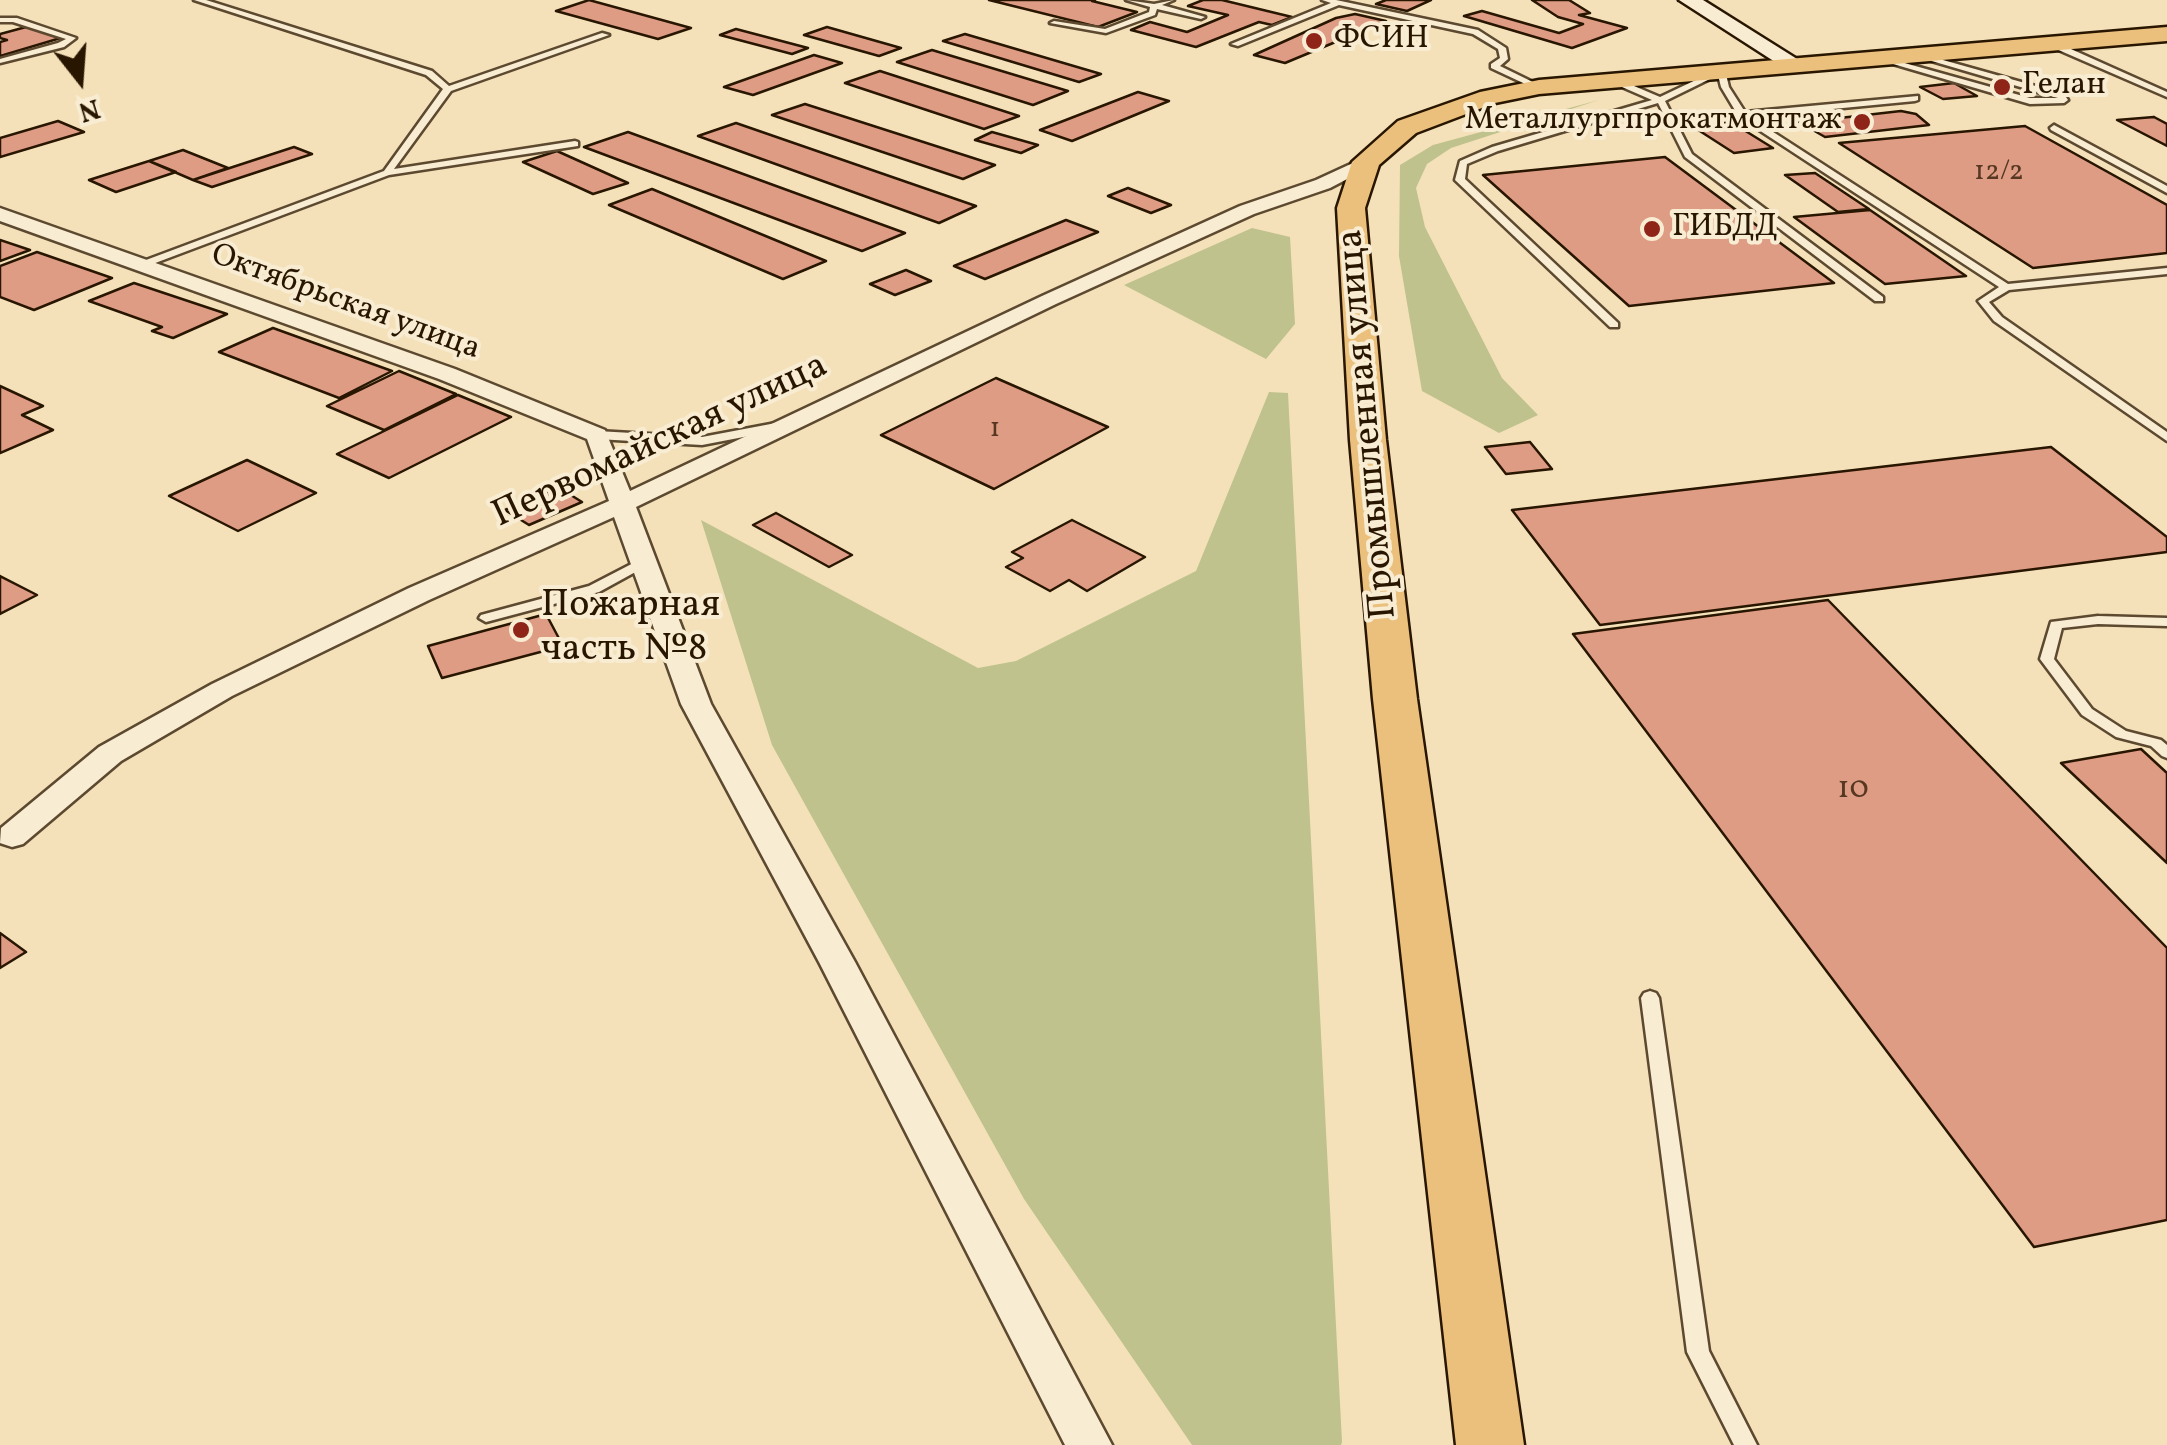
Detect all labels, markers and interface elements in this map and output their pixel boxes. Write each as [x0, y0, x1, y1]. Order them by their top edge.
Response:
place label: ФСИН [1334, 22, 1429, 60]
north arrow [30, 30, 130, 130]
marker: ФСИН [1303, 30, 1325, 52]
place label: Гелан [2022, 68, 2106, 106]
marker: Гелан [1991, 76, 2013, 98]
text: N [74, 88, 104, 131]
place label: Металлургпрокатмонтаж [1465, 103, 1842, 141]
marker: Металлургпрокатмонтаж [1851, 111, 1873, 133]
house number: 12/2 [1974, 157, 2024, 191]
place label: ГИБДД [1672, 210, 1778, 248]
marker: ГИБДД [1641, 218, 1663, 240]
street label: Промышленная улица [1330, 227, 1410, 621]
street label: Октябрьская улица [205, 237, 485, 371]
street label: Первомайская улица [486, 345, 836, 541]
house number: 1 [990, 414, 1000, 448]
place label: Пожарная часть №8 [541, 585, 720, 674]
marker: Пожарная часть №8 [510, 619, 532, 641]
house number: 10 [1837, 772, 1869, 810]

